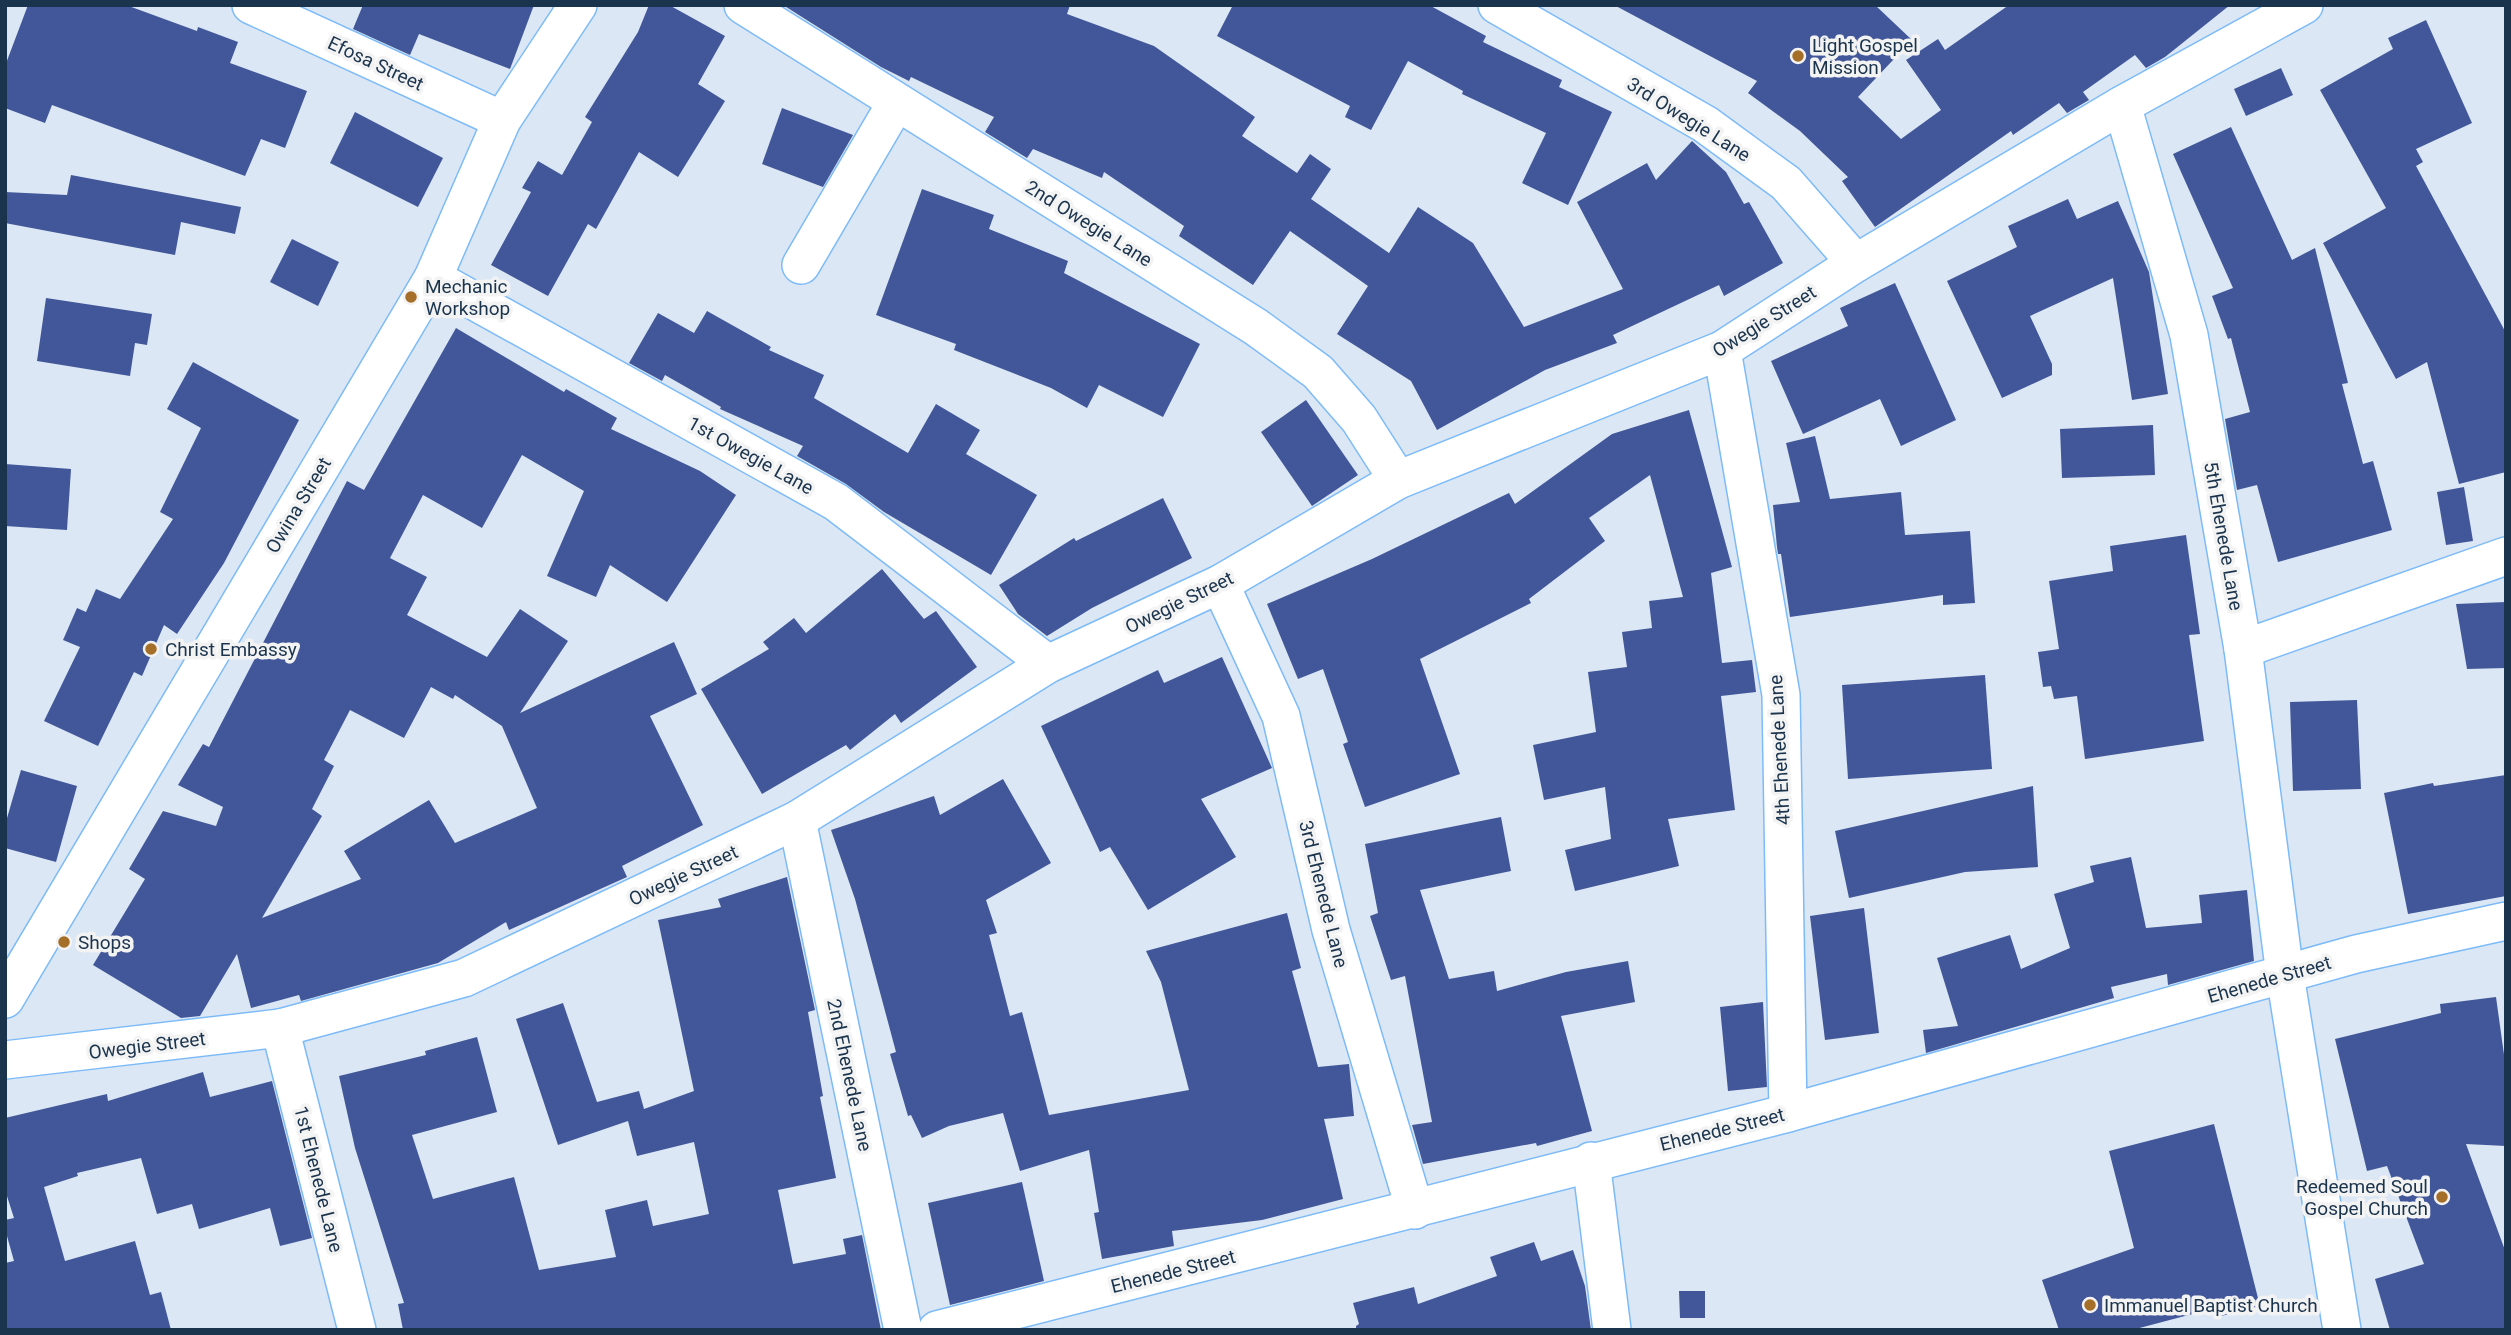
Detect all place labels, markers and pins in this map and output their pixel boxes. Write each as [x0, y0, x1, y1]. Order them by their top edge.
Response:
place label: Light Gospel Mission [1812, 34, 1918, 79]
marker: Light Gospel Mission [1790, 48, 1806, 64]
place label: Mechanic Workshop [425, 275, 510, 320]
marker: Mechanic Workshop [403, 289, 419, 305]
place label: Christ Embassy [165, 638, 297, 661]
marker: Christ Embassy [143, 641, 159, 657]
place label: Shops [78, 931, 131, 954]
marker: Shops [56, 934, 72, 950]
place label: Redeemed Soul Gospel Church [2296, 1175, 2428, 1220]
marker: Redeemed Soul Gospel Church [2434, 1189, 2450, 1205]
place label: Immanuel Baptist Church [2104, 1294, 2318, 1317]
marker: Immanuel Baptist Church [2082, 1297, 2098, 1313]

